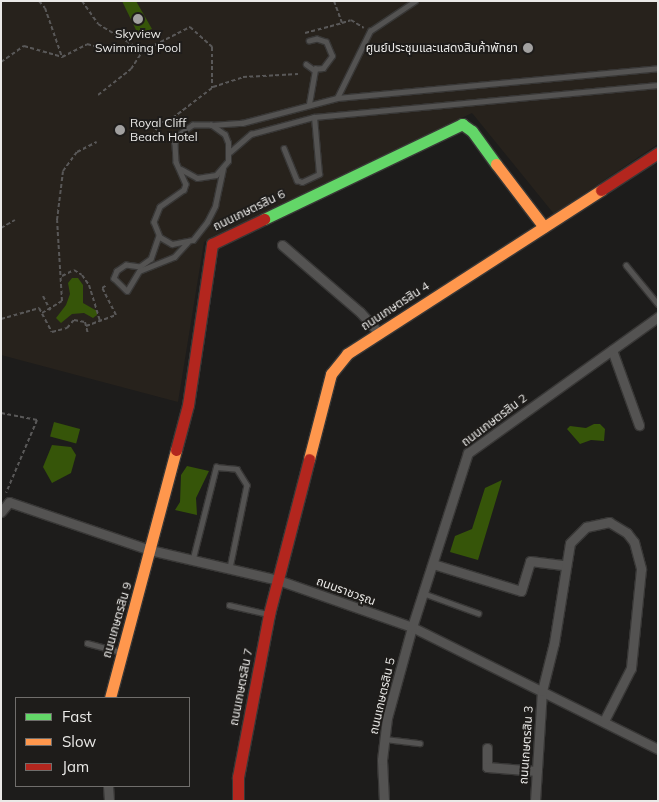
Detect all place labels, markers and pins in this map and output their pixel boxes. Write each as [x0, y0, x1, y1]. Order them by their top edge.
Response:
marker: Skyview Swimming Pool [132, 13, 144, 25]
place label: Skyview Swimming Pool [95, 27, 181, 55]
place label: ศูนย์ประชุมและแสดงสินค้าพัทยา [366, 41, 518, 55]
marker: ศูนย์ประชุมและแสดงสินค้าพัทยา [522, 42, 534, 54]
place label: Royal Cliff Beach Hotel [130, 116, 197, 144]
marker: Royal Cliff Beach Hotel [114, 124, 126, 136]

